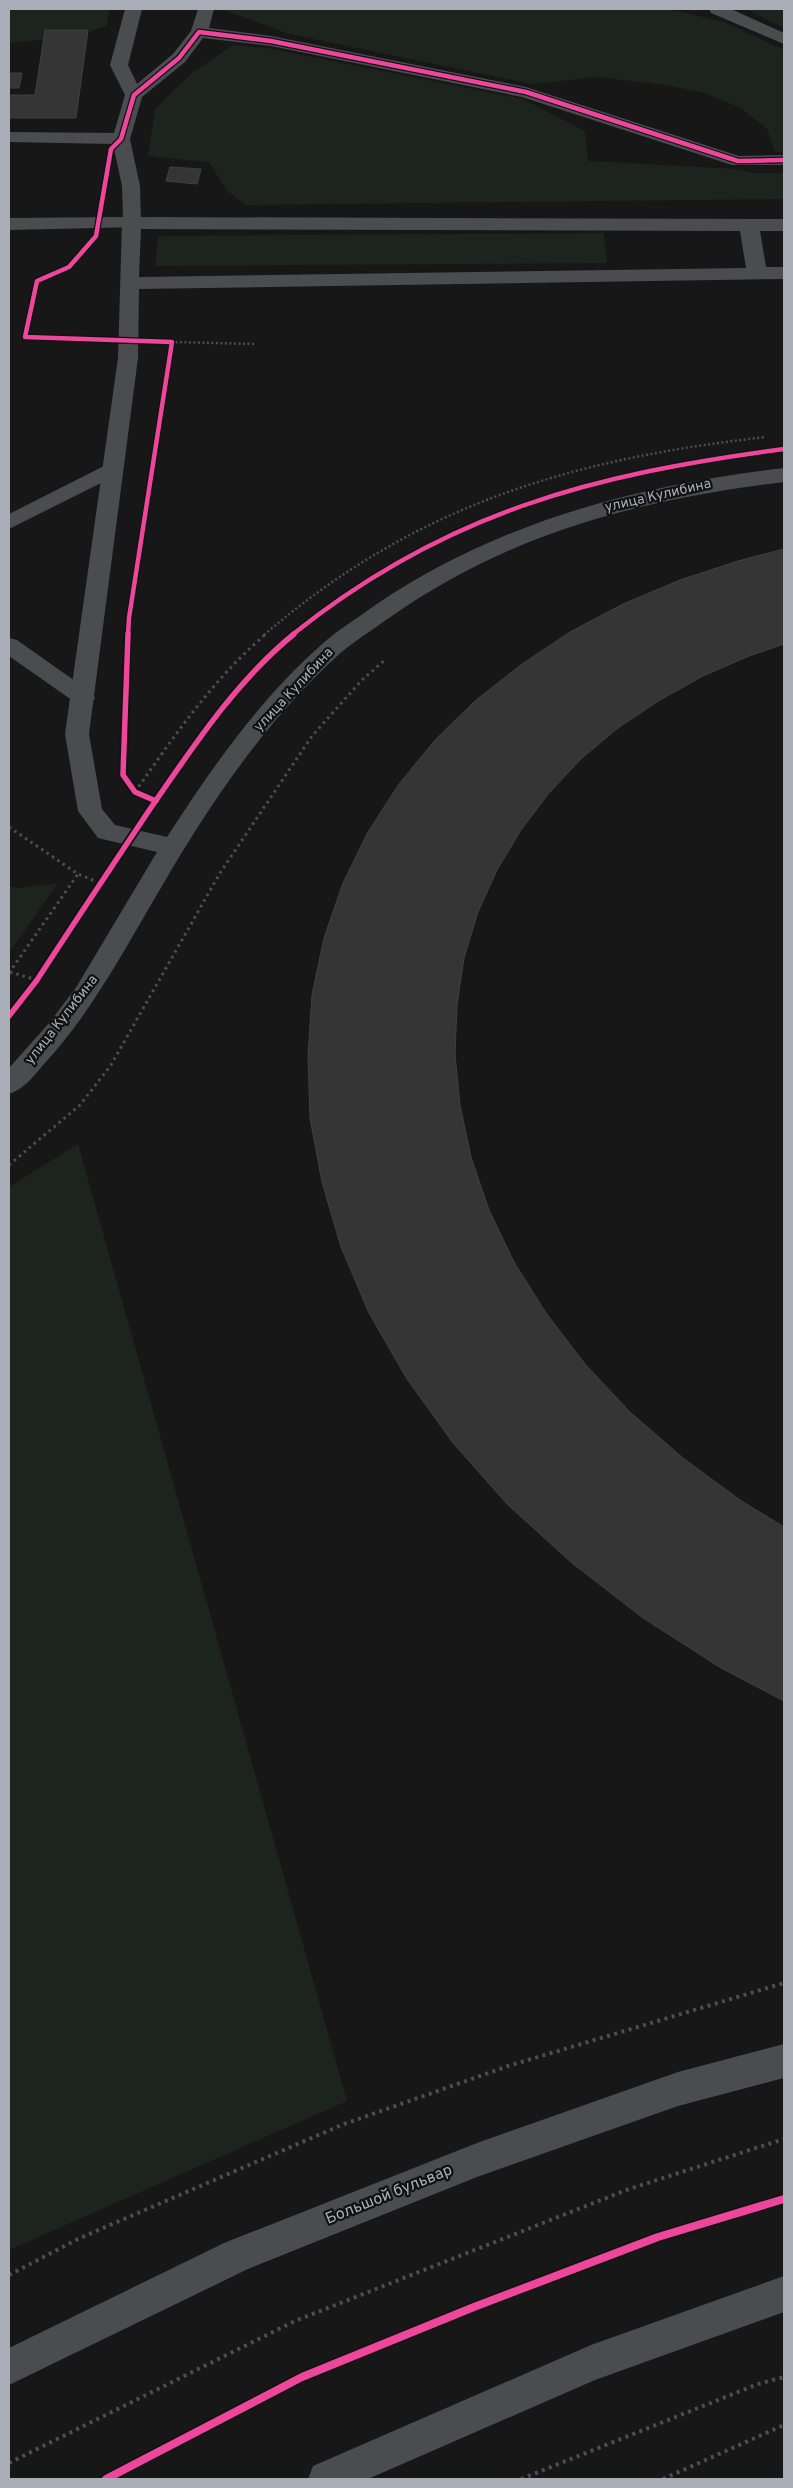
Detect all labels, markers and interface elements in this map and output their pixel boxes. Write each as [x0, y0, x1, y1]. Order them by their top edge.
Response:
street label: улица Кулибина [603, 476, 713, 516]
street label: улица Кулибина [251, 645, 337, 735]
street label: улица Кулибина [22, 972, 102, 1068]
street label: Большой бульвар [323, 2160, 455, 2230]

